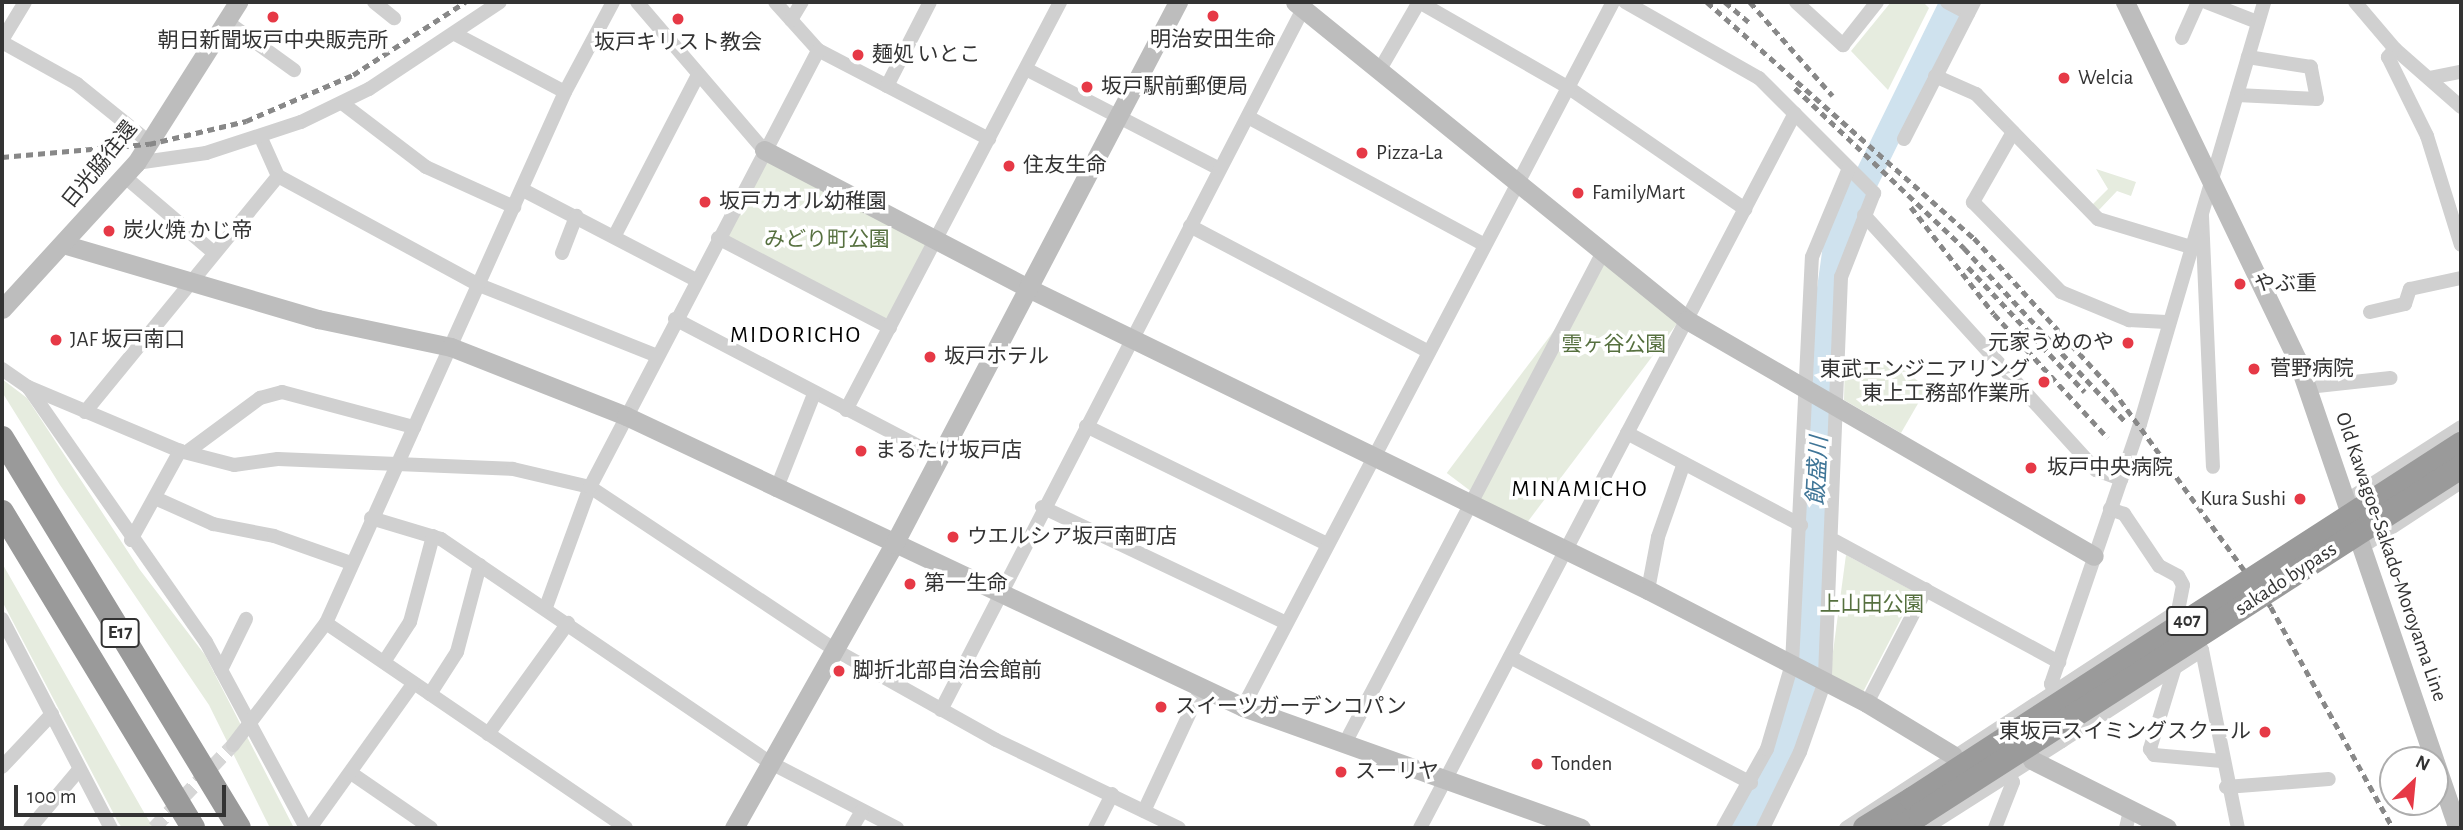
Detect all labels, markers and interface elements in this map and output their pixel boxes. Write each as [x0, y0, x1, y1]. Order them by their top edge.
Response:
marker: 明治安田生命 [1205, 8, 1221, 24]
marker: 朝日新聞坂戸中央販売所 [265, 9, 281, 25]
marker: 坂戸キリスト教会 [670, 11, 686, 27]
place label: 明治安田生命 [1150, 27, 1276, 53]
place label: 朝日新聞坂戸中央販売所 [158, 28, 388, 54]
place label: 坂戸キリスト教会 [594, 30, 762, 56]
place label: 麺処 いとこ [872, 42, 980, 68]
marker: 麺処 いとこ [850, 47, 866, 63]
place label: Welcia [2078, 65, 2134, 91]
marker: Welcia [2056, 70, 2072, 86]
place label: 坂戸駅前郵便局 [1101, 74, 1248, 100]
marker: 坂戸駅前郵便局 [1079, 79, 1095, 95]
street label: 日光脇往還 [57, 116, 143, 214]
place label: Pizza-La [1376, 140, 1443, 166]
marker: Pizza-La [1354, 145, 1370, 161]
place label: 住友生命 [1023, 153, 1107, 179]
marker: 住友生命 [1001, 158, 1017, 174]
place label: FamilyMart [1592, 180, 1685, 206]
marker: FamilyMart [1570, 185, 1586, 201]
place label: 坂戸カオル幼稚園 [719, 189, 887, 215]
marker: 坂戸カオル幼稚園 [697, 194, 713, 210]
place label: 炭火焼 かじ帝 [123, 218, 252, 244]
marker: 炭火焼 かじ帝 [101, 223, 117, 239]
park label: みどり町公園 [764, 227, 890, 253]
place label: やぶ重 [2254, 271, 2317, 297]
marker: やぶ重 [2232, 276, 2248, 292]
district label: MIDORICHO [731, 322, 861, 350]
place label: JAF 坂戸南口 [70, 327, 185, 353]
place label: 元家うめのや [1988, 330, 2114, 356]
marker: JAF 坂戸南口 [48, 332, 64, 348]
park label: 雲ヶ谷公園 [1562, 332, 1666, 358]
marker: 元家うめのや [2120, 335, 2136, 351]
place label: 坂戸ホテル [944, 344, 1049, 370]
marker: 坂戸ホテル [922, 349, 938, 365]
place label: 菅野病院 [2270, 356, 2354, 382]
place label: 東武エンジニアリング 東上工務部作業所 [1820, 357, 2030, 407]
marker: 菅野病院 [2244, 359, 2264, 379]
marker: 東武エンジニアリング 東上工務部作業所 [2036, 374, 2052, 390]
street label: Old Kawagoe-Sakado-Moroyama Line [2330, 409, 2452, 705]
water label: 飯盛川 [1803, 436, 1835, 506]
place label: まるたけ坂戸店 [875, 438, 1022, 464]
marker: まるたけ坂戸店 [853, 443, 869, 459]
place label: 坂戸中央病院 [2047, 455, 2173, 481]
marker: 坂戸中央病院 [2021, 458, 2041, 478]
district label: MINAMICHO [1513, 476, 1647, 504]
place label: Kura Sushi [2200, 486, 2286, 512]
marker: Kura Sushi [2292, 491, 2308, 507]
place label: ウエルシア坂戸南町店 [967, 524, 1177, 550]
marker: ウエルシア坂戸南町店 [945, 529, 961, 545]
street label: sakado bypass [2230, 537, 2342, 621]
place label: 第一生命 [924, 571, 1008, 597]
marker: 第一生命 [902, 576, 918, 592]
park label: 上山田公園 [1820, 592, 1924, 618]
road number: 407 [2166, 606, 2208, 636]
road number: E17 [99, 618, 141, 648]
place label: 脚折北部自治会館前 [853, 658, 1042, 684]
marker: 脚折北部自治会館前 [831, 663, 847, 679]
place label: スイーツガーデンコパン [1175, 694, 1406, 720]
marker: スイーツガーデンコパン [1153, 699, 1169, 715]
place label: 東坂戸スイミングスクール [1999, 719, 2251, 745]
marker: 東坂戸スイミングスクール [2257, 724, 2273, 740]
north arrow [2379, 746, 2449, 816]
place label: Tonden [1551, 751, 1612, 777]
text: N [2412, 752, 2433, 775]
marker: Tonden [1529, 756, 1545, 772]
place label: スーリヤ [1355, 759, 1439, 785]
marker: スーリヤ [1333, 764, 1349, 780]
scale bar [18, 770, 229, 814]
text: 100 m [27, 786, 77, 807]

